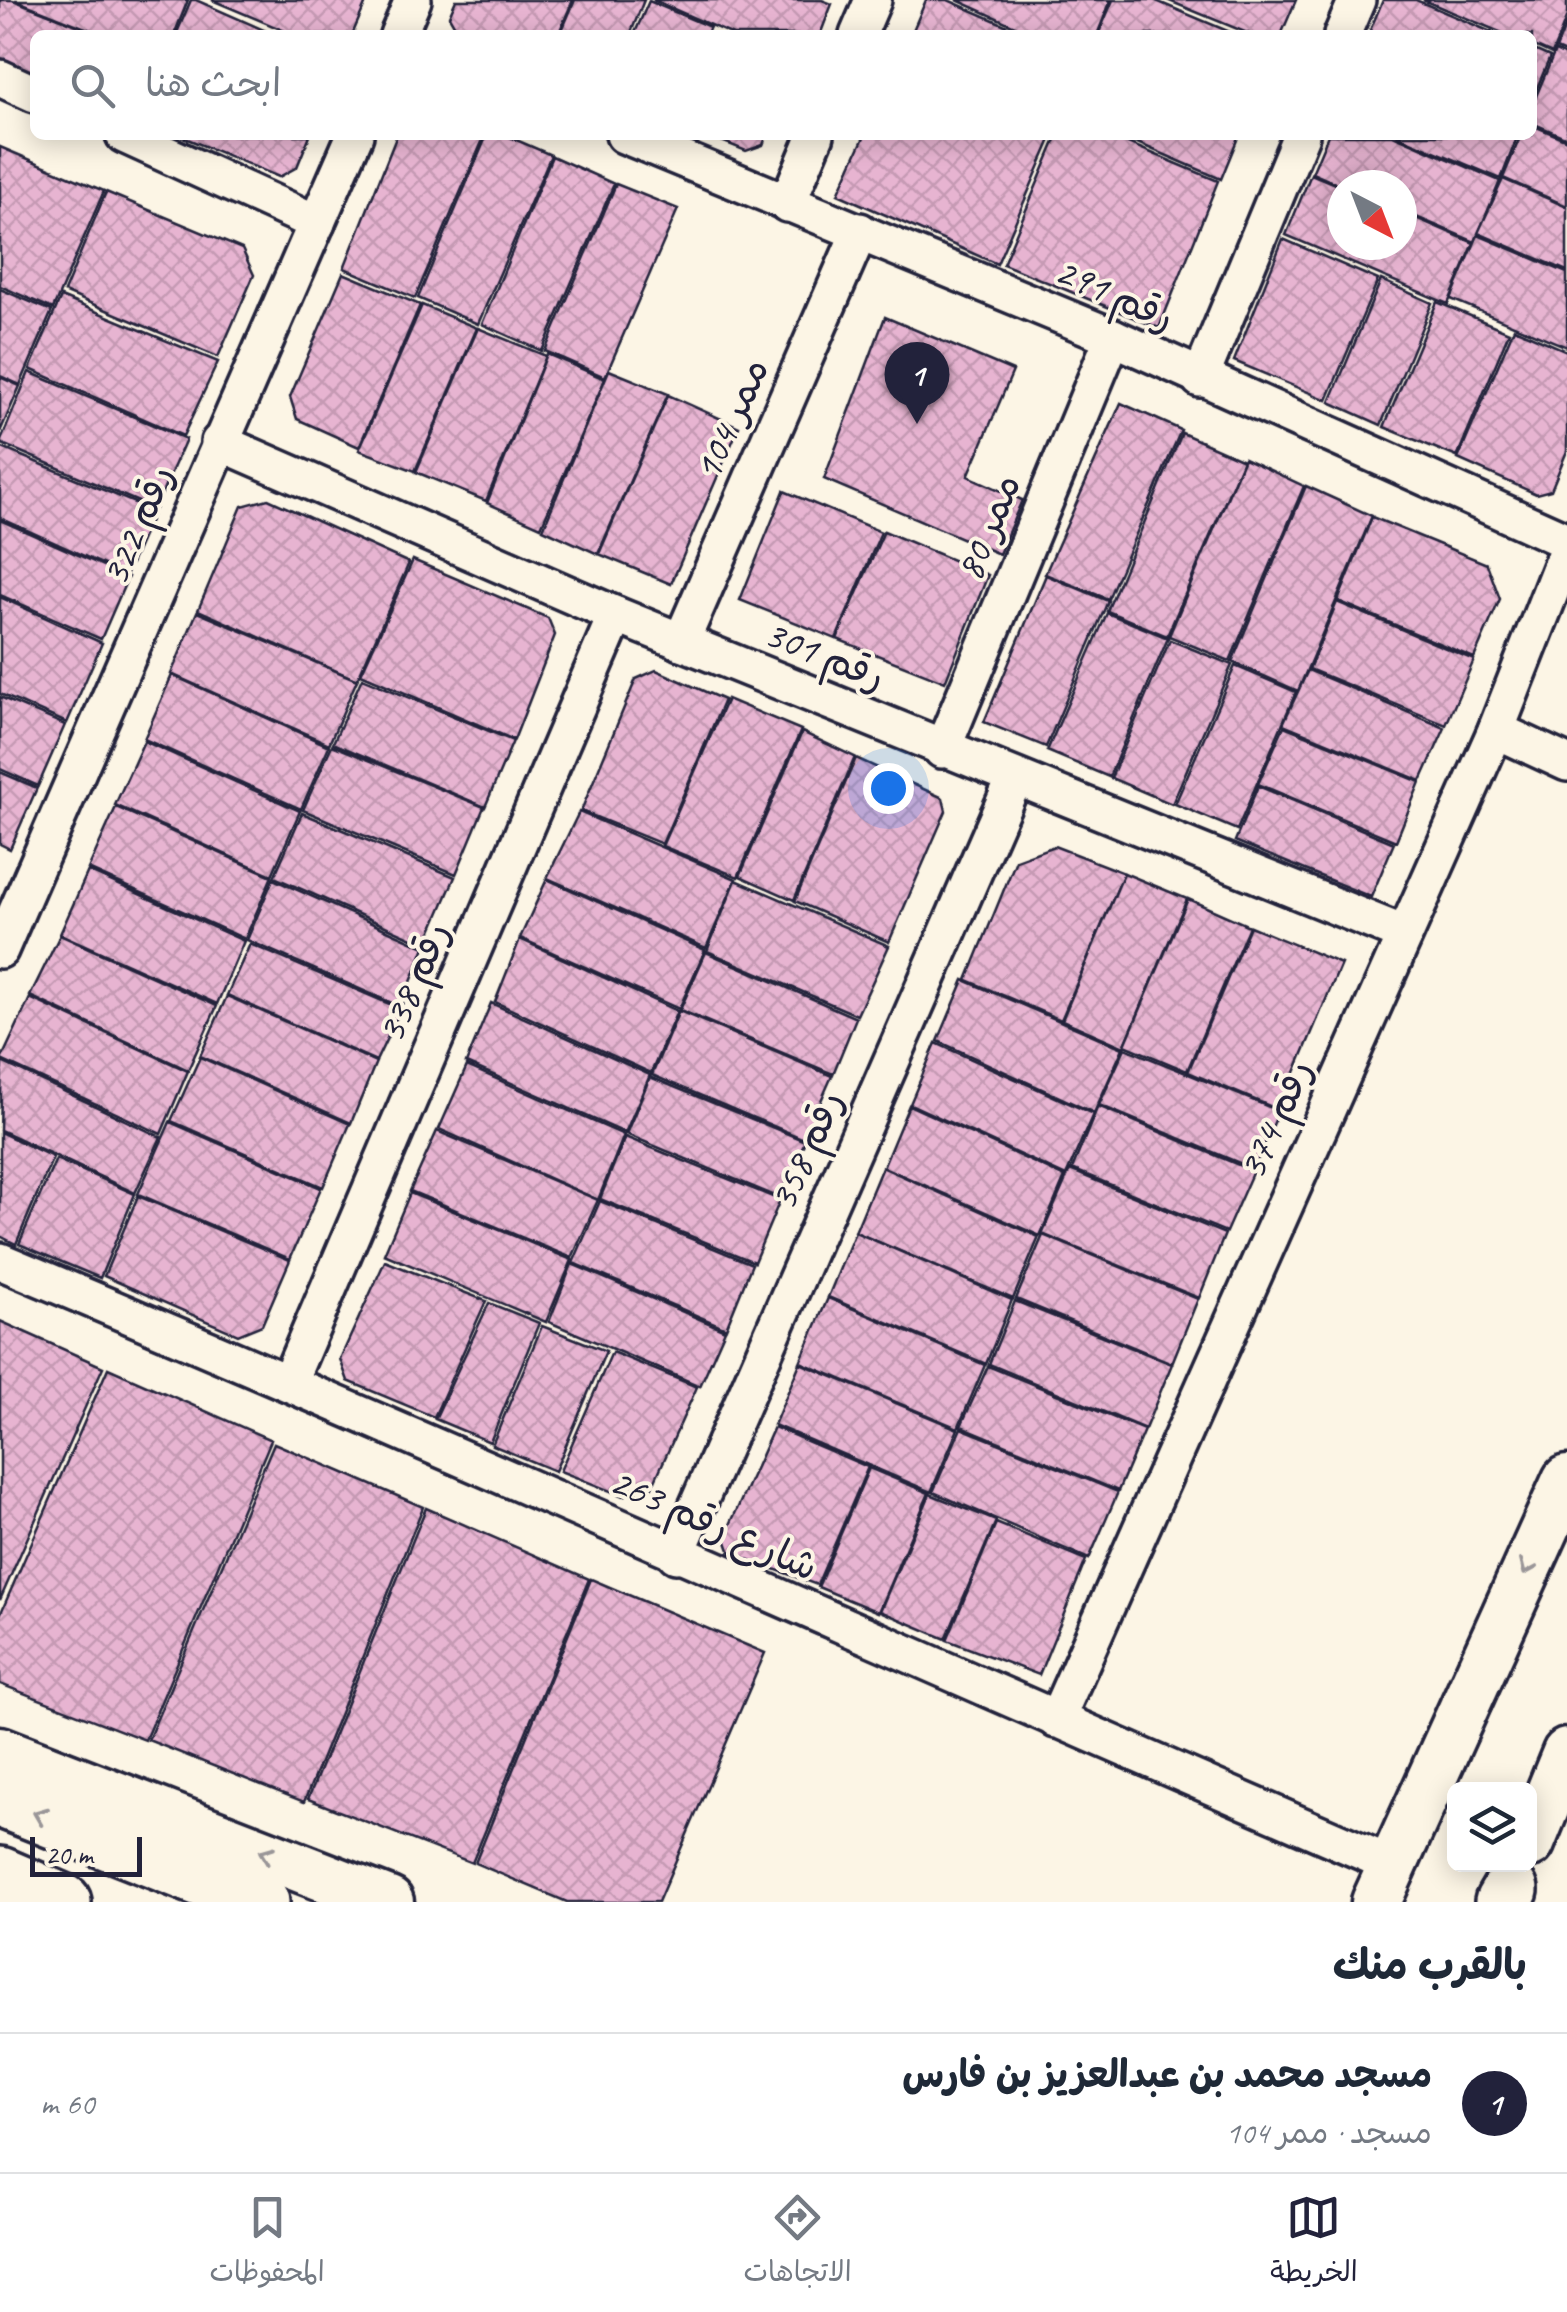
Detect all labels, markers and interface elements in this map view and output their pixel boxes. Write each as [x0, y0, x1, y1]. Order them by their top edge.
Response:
search box [30, 30, 1537, 140]
icon: search [65, 58, 120, 113]
text: ابحث هنا [145, 60, 281, 107]
north arrow [1327, 170, 1417, 260]
street label: رقم 291 [1045, 246, 1183, 347]
pin: 1 [884, 342, 950, 424]
street label: ممر 104 [682, 350, 780, 488]
street label: رقم 322 [89, 457, 189, 595]
street label: ممر 80 [944, 466, 1032, 588]
street label: رقم 301 [755, 608, 893, 706]
your location [863, 763, 914, 814]
street label: رقم 338 [365, 914, 465, 1052]
street label: رقم 374 [1227, 1051, 1328, 1189]
street label: رقم 358 [758, 1082, 859, 1220]
street label: شارع رقم 263 [600, 1456, 826, 1597]
one-way arrow [1519, 1558, 1539, 1576]
map controls [1447, 1782, 1537, 1872]
button: layers [1447, 1782, 1537, 1872]
one-way arrow [33, 1807, 50, 1827]
scale bar [30, 1832, 142, 1876]
text: 20 m [45, 1837, 93, 1872]
one-way arrow [258, 1845, 275, 1866]
text: بالقرب منك [1333, 1939, 1527, 1992]
text: مسجد محمد بن عبدالعزيز بن فارس [902, 2051, 1432, 2098]
text: 60 m [40, 2083, 94, 2124]
text: 1 [1487, 2083, 1502, 2124]
text: مسجد · ممر 104 [1226, 2112, 1432, 2153]
tab: المحفوظات [209, 2190, 325, 2296]
tab: الاتجاهات [743, 2190, 852, 2296]
tab: الخريطة [1270, 2190, 1358, 2296]

